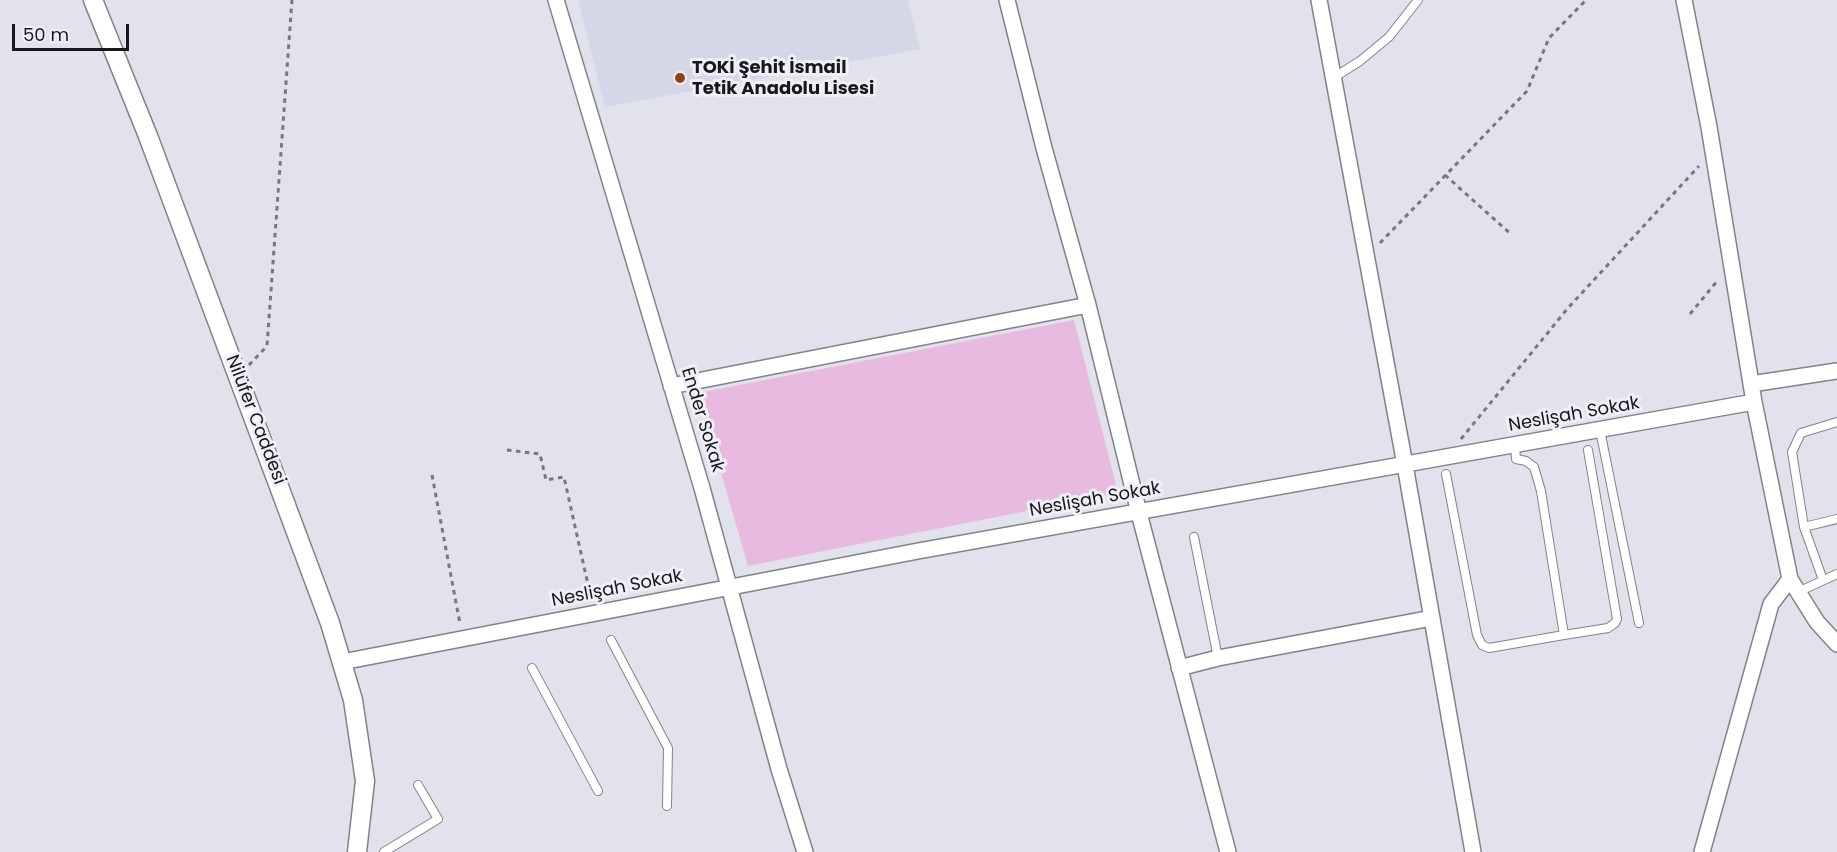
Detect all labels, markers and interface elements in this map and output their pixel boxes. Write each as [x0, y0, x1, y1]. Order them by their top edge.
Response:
scale bar [15, 12, 132, 50]
text: 50 m [23, 22, 69, 47]
place label: TOKİ Şehit İsmail Tetik Anadolu Lisesi [692, 57, 874, 100]
marker: TOKİ Şehit İsmail Tetik Anadolu Lisesi [673, 71, 687, 85]
street label: Nilüfer Caddesi [220, 352, 290, 488]
street label: Ender Sokak [676, 365, 728, 475]
street label: Neslişah Sokak [1507, 393, 1641, 437]
street label: Neslişah Sokak [1028, 478, 1162, 522]
street label: Neslişah Sokak [550, 566, 684, 612]

